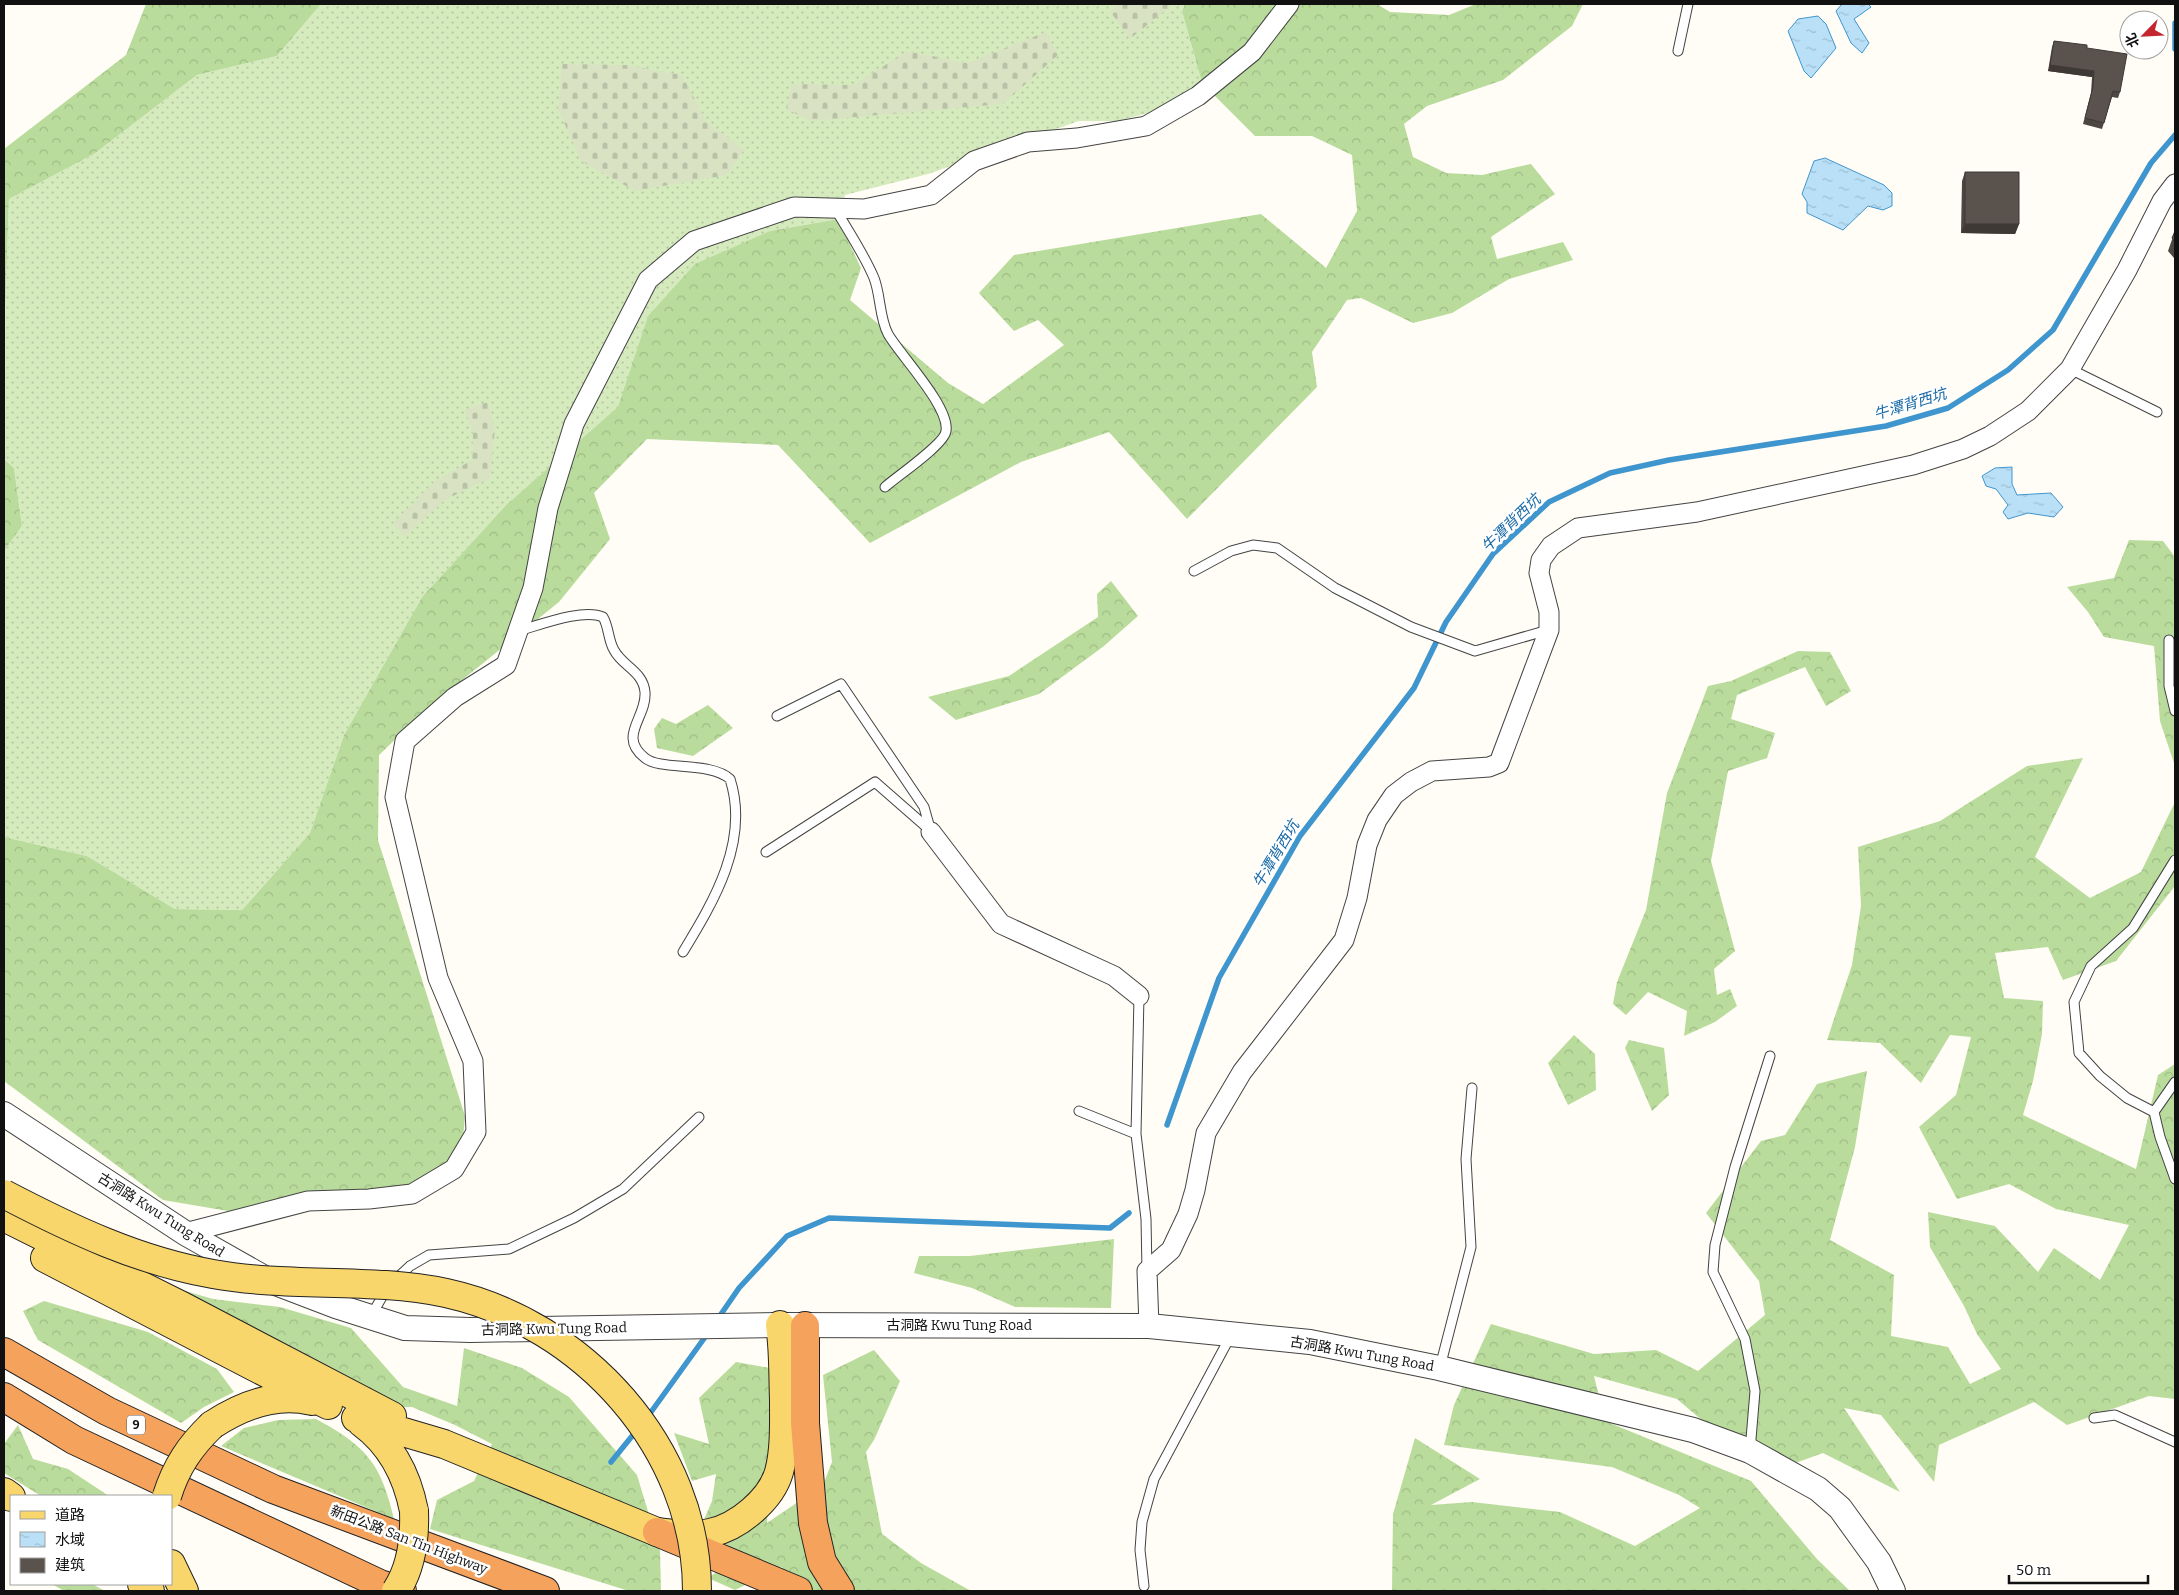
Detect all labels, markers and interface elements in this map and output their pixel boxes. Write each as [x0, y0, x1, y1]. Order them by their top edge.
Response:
north arrow [2119, 10, 2169, 60]
text: 北 [2122, 30, 2143, 50]
water label: 牛潭背西坑 [1871, 384, 1950, 424]
water label: 牛潭背西坑 [1478, 489, 1546, 556]
water label: 牛潭背西坑 [1249, 816, 1304, 891]
street label: 古洞路 Kwu Tung Road [95, 1169, 227, 1261]
street label: 古洞路 Kwu Tung Road [886, 1317, 1032, 1334]
street label: 古洞路 Kwu Tung Road [481, 1319, 627, 1339]
street label: 古洞路 Kwu Tung Road [1289, 1333, 1435, 1375]
road number: 9 [127, 1416, 145, 1434]
legend [10, 1495, 172, 1585]
street label: 新田公路 San Tin Highway [328, 1502, 490, 1578]
text: 道路 [55, 1506, 85, 1524]
text: 水域 [55, 1531, 85, 1549]
scale bar [2009, 1552, 2148, 1584]
text: 建筑 [55, 1556, 85, 1574]
text: 50 m [2016, 1561, 2052, 1579]

